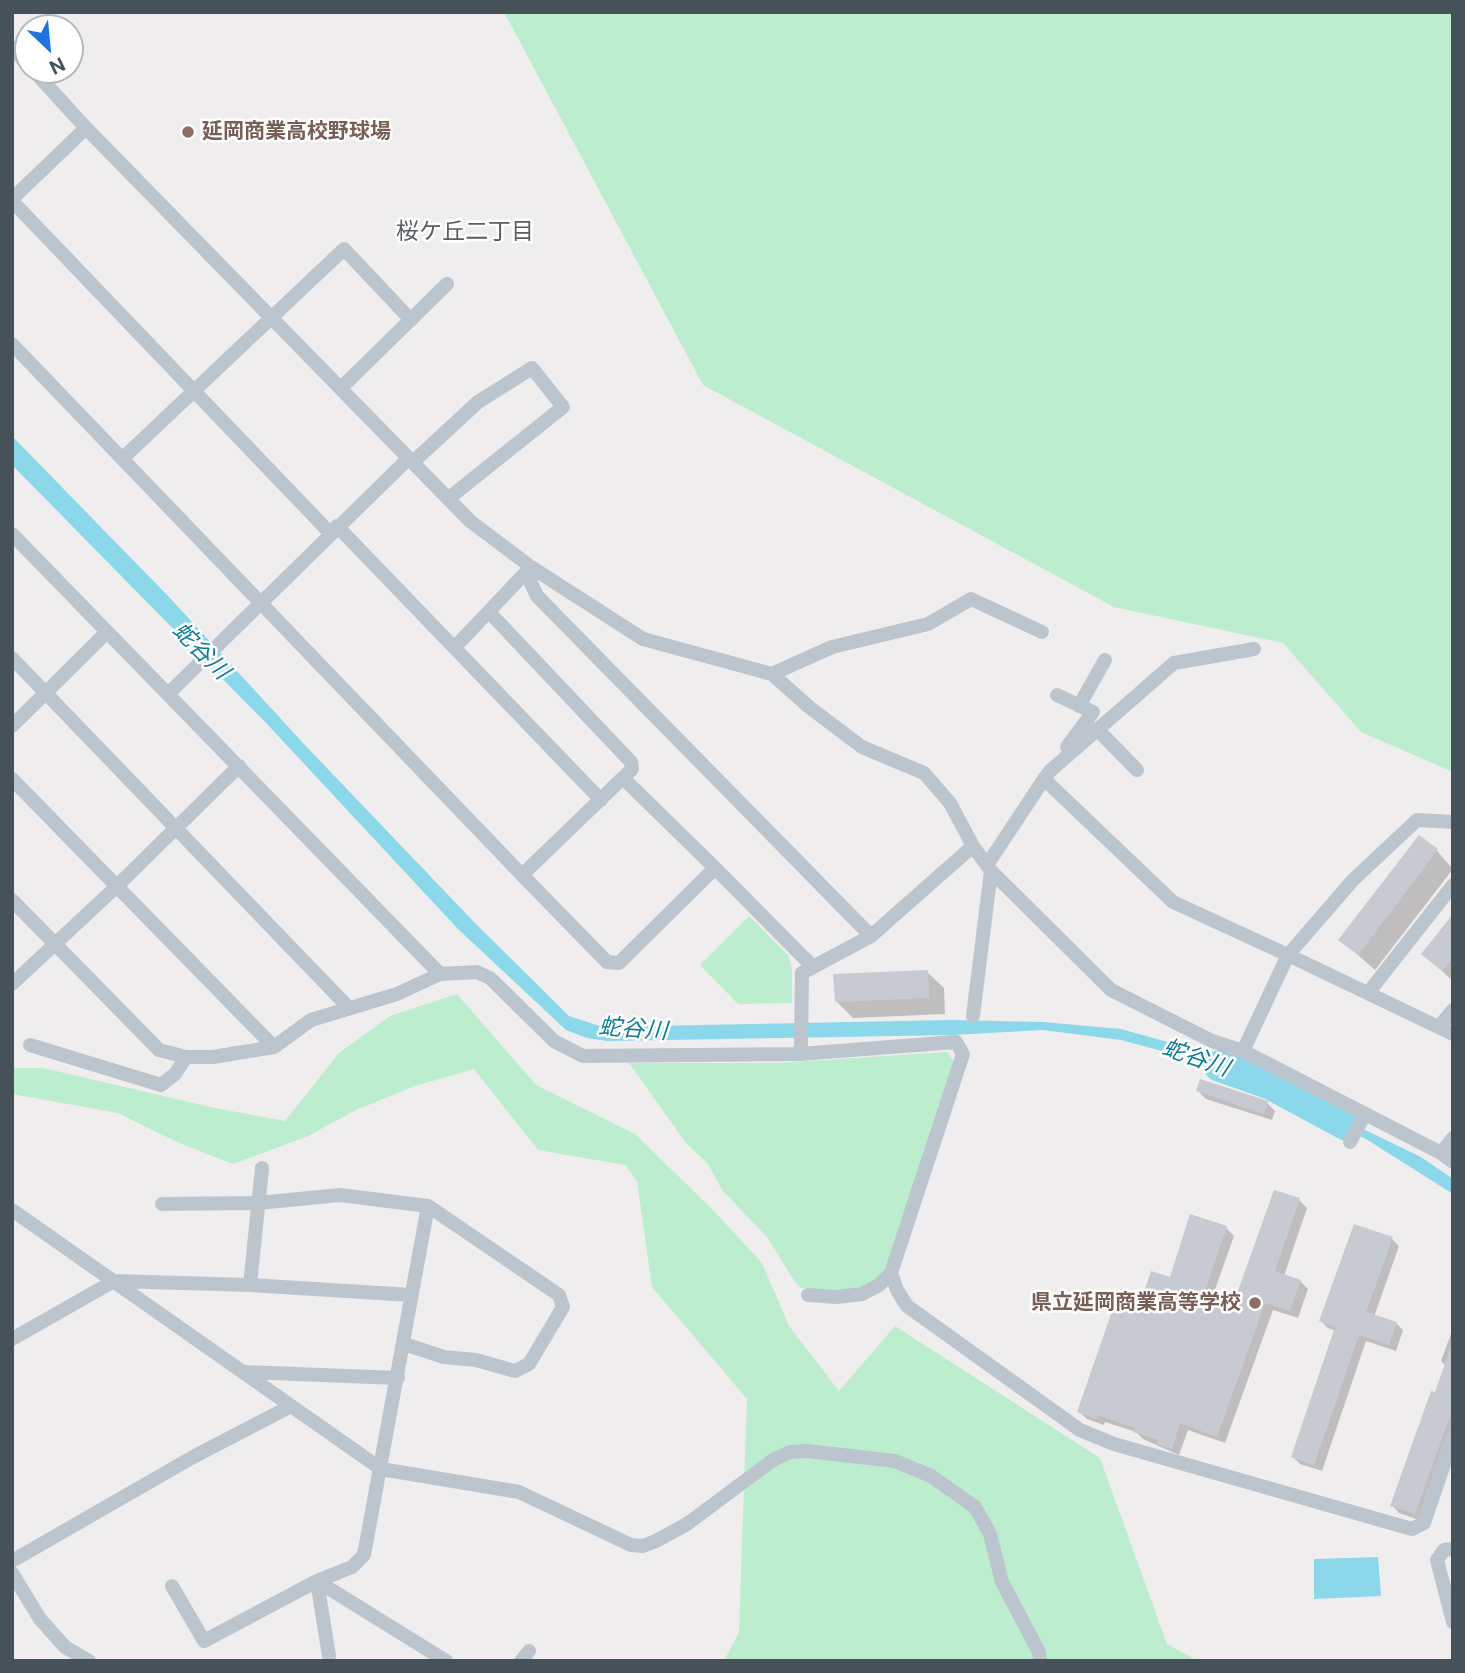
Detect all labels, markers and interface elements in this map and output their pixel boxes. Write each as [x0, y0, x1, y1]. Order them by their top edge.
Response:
north arrow [14, 14, 84, 84]
text: N [46, 53, 69, 79]
place label: 延岡商業高校野球場 [202, 119, 391, 145]
marker: 延岡商業高校野球場 [180, 124, 196, 140]
district label: 桜ケ丘二丁目 [396, 218, 534, 246]
water label: 蛇谷川 [167, 617, 235, 685]
water label: 蛇谷川 [598, 1013, 668, 1045]
water label: 蛇谷川 [1159, 1034, 1233, 1082]
place label: 県立延岡商業高等学校 [1031, 1290, 1241, 1316]
marker: 県立延岡商業高等学校 [1247, 1295, 1263, 1311]

